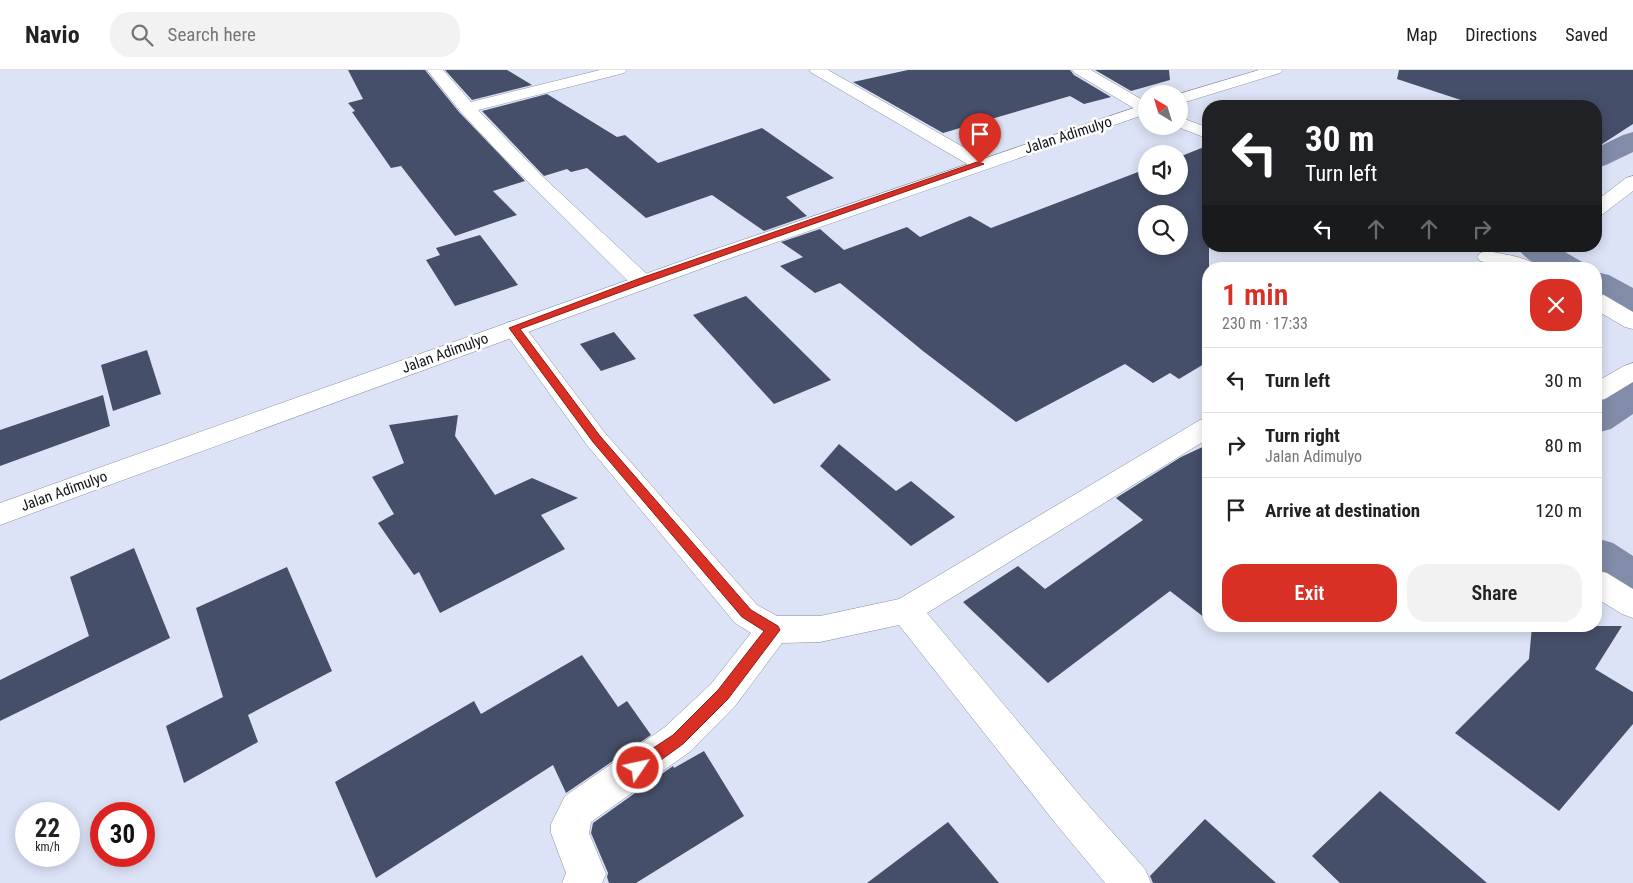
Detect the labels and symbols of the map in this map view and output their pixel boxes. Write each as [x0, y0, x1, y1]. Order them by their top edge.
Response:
north arrow [1138, 85, 1188, 135]
street label: Jalan Adimulyo [1022, 112, 1114, 158]
pin [959, 113, 1001, 164]
street label: Jalan Adimulyo [399, 329, 491, 377]
street label: Jalan Adimulyo [18, 467, 110, 515]
position arrow [611, 741, 663, 793]
speed limit sign: 30 [90, 802, 155, 867]

